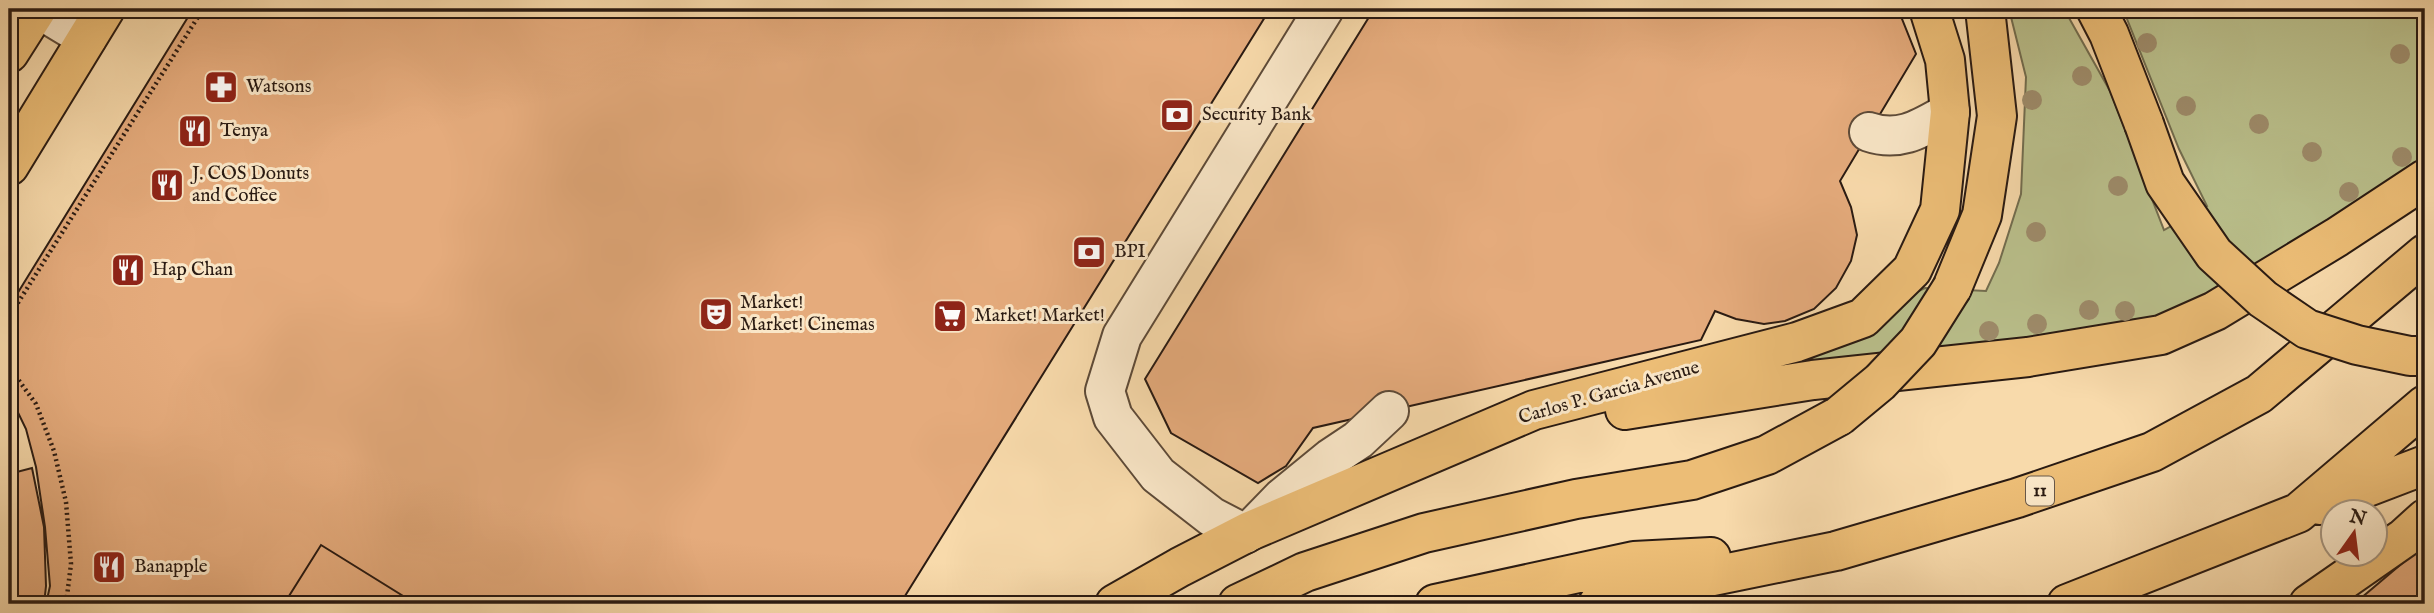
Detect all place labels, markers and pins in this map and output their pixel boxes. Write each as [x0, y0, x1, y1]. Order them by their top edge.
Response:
pharmacy icon: Watsons [202, 68, 240, 106]
place label: Watsons [246, 75, 311, 99]
bank icon: Security Bank [1158, 96, 1196, 134]
place label: Security Bank [1202, 103, 1312, 127]
restaurant icon: Tenya [176, 112, 214, 150]
place label: Tenya [220, 119, 269, 143]
place label: J. COS Donuts and Coffee [190, 162, 309, 208]
restaurant icon: J. COS Donuts and Coffee [148, 166, 186, 204]
bank icon: BPI [1070, 233, 1108, 271]
place label: BPI [1114, 240, 1146, 264]
restaurant icon: Hap Chan [109, 251, 147, 289]
place label: Hap Chan [152, 258, 233, 282]
place label: Market! Market! Cinemas [740, 291, 875, 337]
theatre icon: Market! Market! Cinemas [697, 295, 735, 333]
supermarket icon: Market! Market! [931, 297, 969, 335]
place label: Market! Market! [974, 304, 1105, 328]
restaurant icon: Banapple [90, 548, 128, 586]
place label: Banapple [134, 555, 208, 579]

